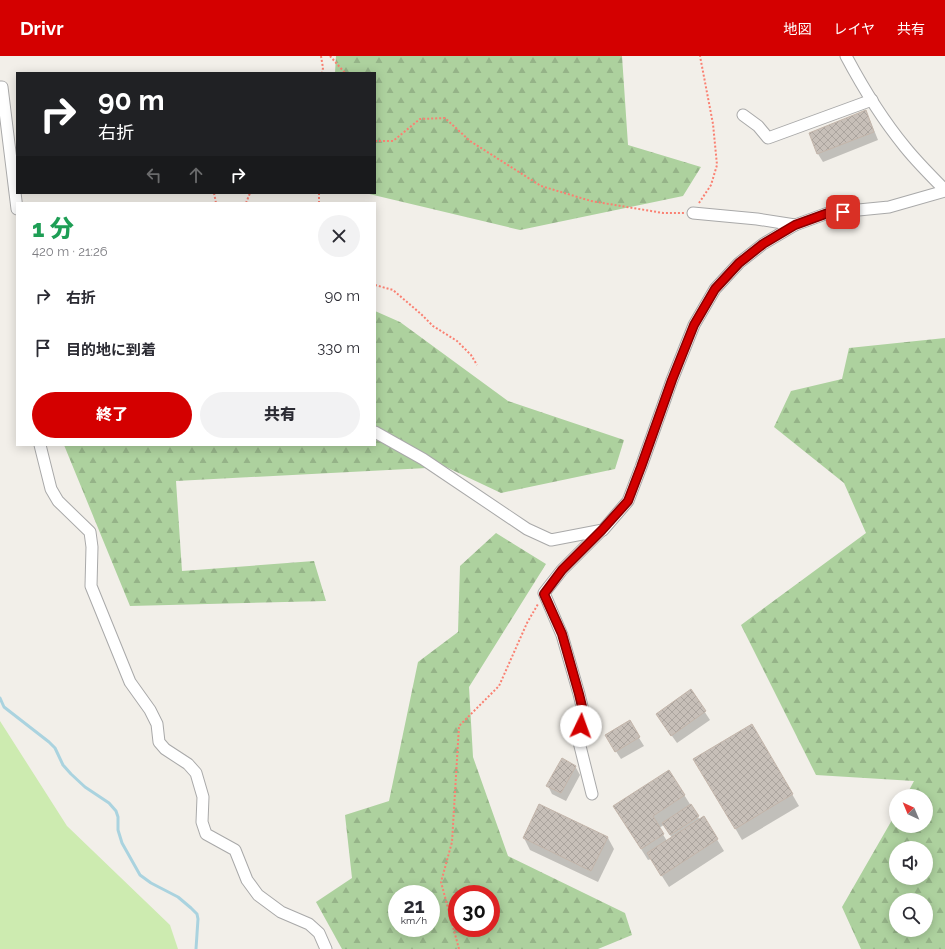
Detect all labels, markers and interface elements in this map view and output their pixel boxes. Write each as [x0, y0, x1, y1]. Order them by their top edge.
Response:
text: Drivr [20, 17, 64, 39]
text: 地図 [783, 21, 811, 37]
text: レイヤ [833, 21, 875, 37]
text: 共有 [897, 21, 925, 37]
text: 90 m [98, 84, 164, 117]
icon: right [32, 88, 84, 140]
text: 右折 [98, 122, 134, 143]
icon: left [143, 164, 165, 186]
icon: ahead [185, 164, 207, 186]
icon: right [227, 164, 249, 186]
pin [826, 195, 860, 229]
icon: arrive [832, 201, 854, 223]
text: 1 分 [32, 214, 74, 243]
button: close [318, 215, 360, 257]
text: 420 m · 21:26 [32, 244, 108, 259]
icon: right [32, 285, 54, 307]
text: 90 m [324, 287, 360, 305]
text: 右折 [66, 289, 96, 307]
icon: arrive [32, 337, 54, 359]
text: 330 m [317, 339, 360, 357]
text: 目的地に到着 [66, 341, 156, 359]
button: 終了 [32, 392, 192, 438]
button: 共有 [200, 392, 360, 438]
position arrow [560, 705, 602, 747]
north arrow [889, 789, 933, 833]
map controls [889, 789, 933, 937]
button: sound [889, 841, 933, 885]
speed limit sign: 30 [448, 885, 500, 937]
button: search [889, 893, 933, 937]
text: 21 [403, 894, 425, 918]
text: km/h [401, 915, 427, 926]

